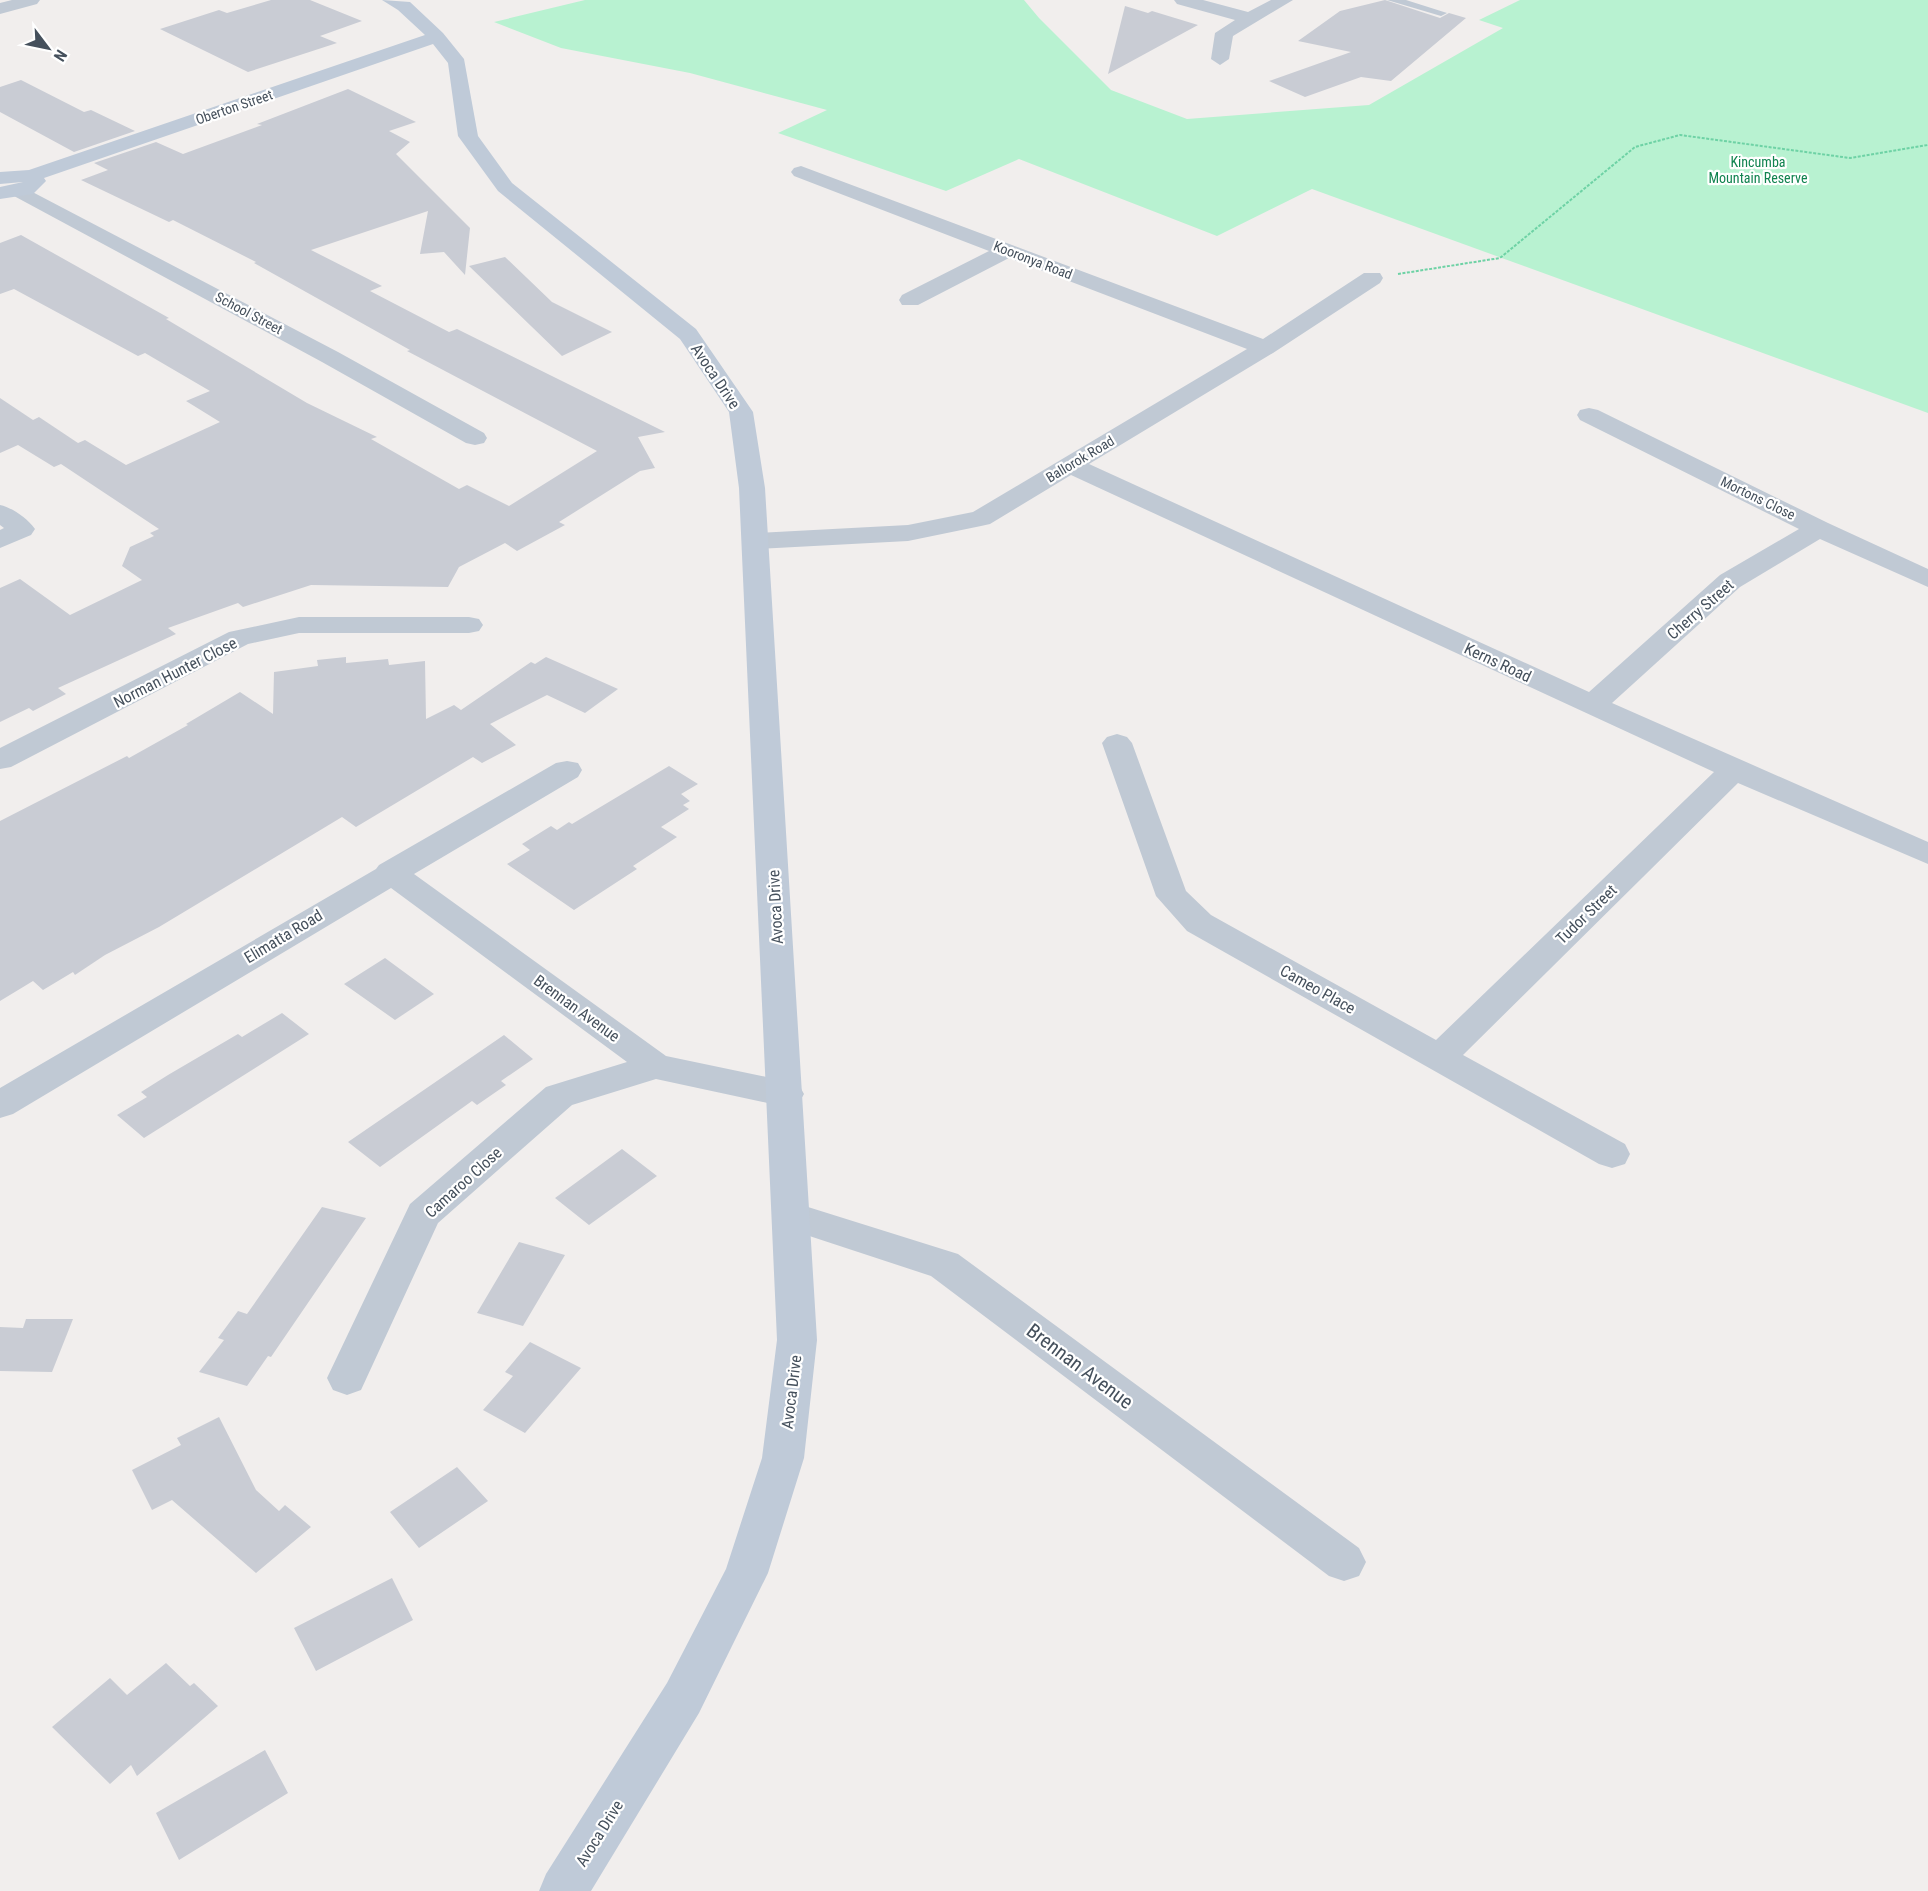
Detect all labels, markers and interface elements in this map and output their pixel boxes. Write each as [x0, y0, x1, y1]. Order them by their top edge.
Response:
north arrow [18, 18, 78, 78]
text: N [50, 46, 71, 65]
street label: Oberton Street [193, 86, 275, 128]
park label: Kincumba Mountain Reserve [1709, 154, 1808, 186]
street label: Kooronya Road [991, 238, 1075, 282]
street label: School Street [213, 289, 285, 337]
street label: Avoca Drive [687, 340, 744, 412]
street label: Ballorok Road [1043, 432, 1117, 486]
street label: Mortons Close [1718, 473, 1798, 523]
street label: Cherry Street [1663, 575, 1738, 643]
street label: Norman Hunter Close [110, 633, 240, 712]
street label: Kerns Road [1461, 639, 1534, 686]
street label: Avoca Drive [764, 869, 787, 945]
street label: Tudor Street [1552, 880, 1621, 948]
street label: Elimatta Road [241, 906, 326, 967]
street label: Cameo Place [1277, 961, 1359, 1018]
street label: Brennan Avenue [530, 971, 623, 1046]
street label: Camaroo Close [421, 1143, 506, 1222]
street label: Brennan Avenue [1022, 1318, 1138, 1414]
street label: Avoca Drive [778, 1354, 805, 1430]
street label: Avoca Drive [572, 1797, 627, 1870]

